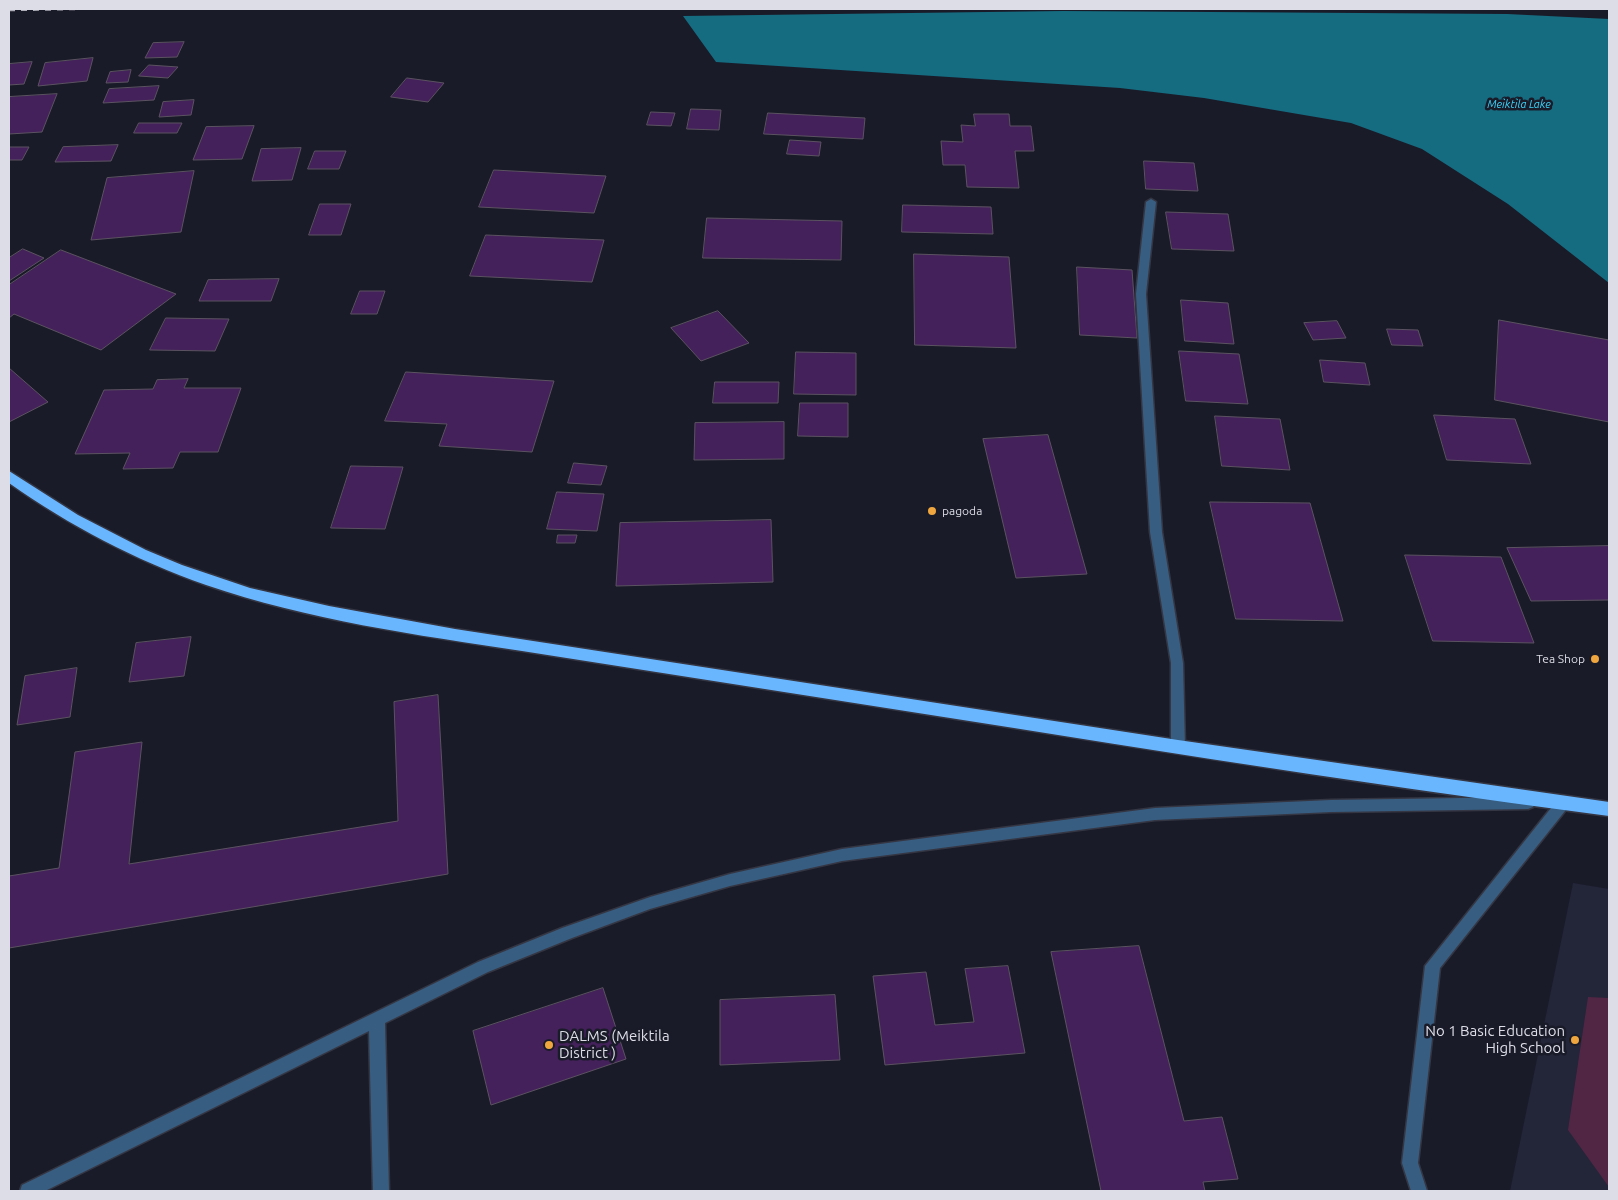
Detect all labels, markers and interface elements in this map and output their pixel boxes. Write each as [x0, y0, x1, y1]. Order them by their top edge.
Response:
water label: Meiktila Lake [1487, 97, 1551, 111]
place label: pagoda [942, 504, 982, 518]
marker: pagoda [926, 505, 938, 517]
place label: Tea Shop [1536, 652, 1585, 666]
marker: Tea Shop [1589, 653, 1601, 665]
place label: No 1 Basic Education High School [1425, 1022, 1565, 1057]
place label: DALMS (Meiktila District ) [559, 1027, 670, 1062]
marker: No 1 Basic Education High School [1569, 1034, 1581, 1046]
marker: DALMS (Meiktila District ) [543, 1039, 555, 1051]

